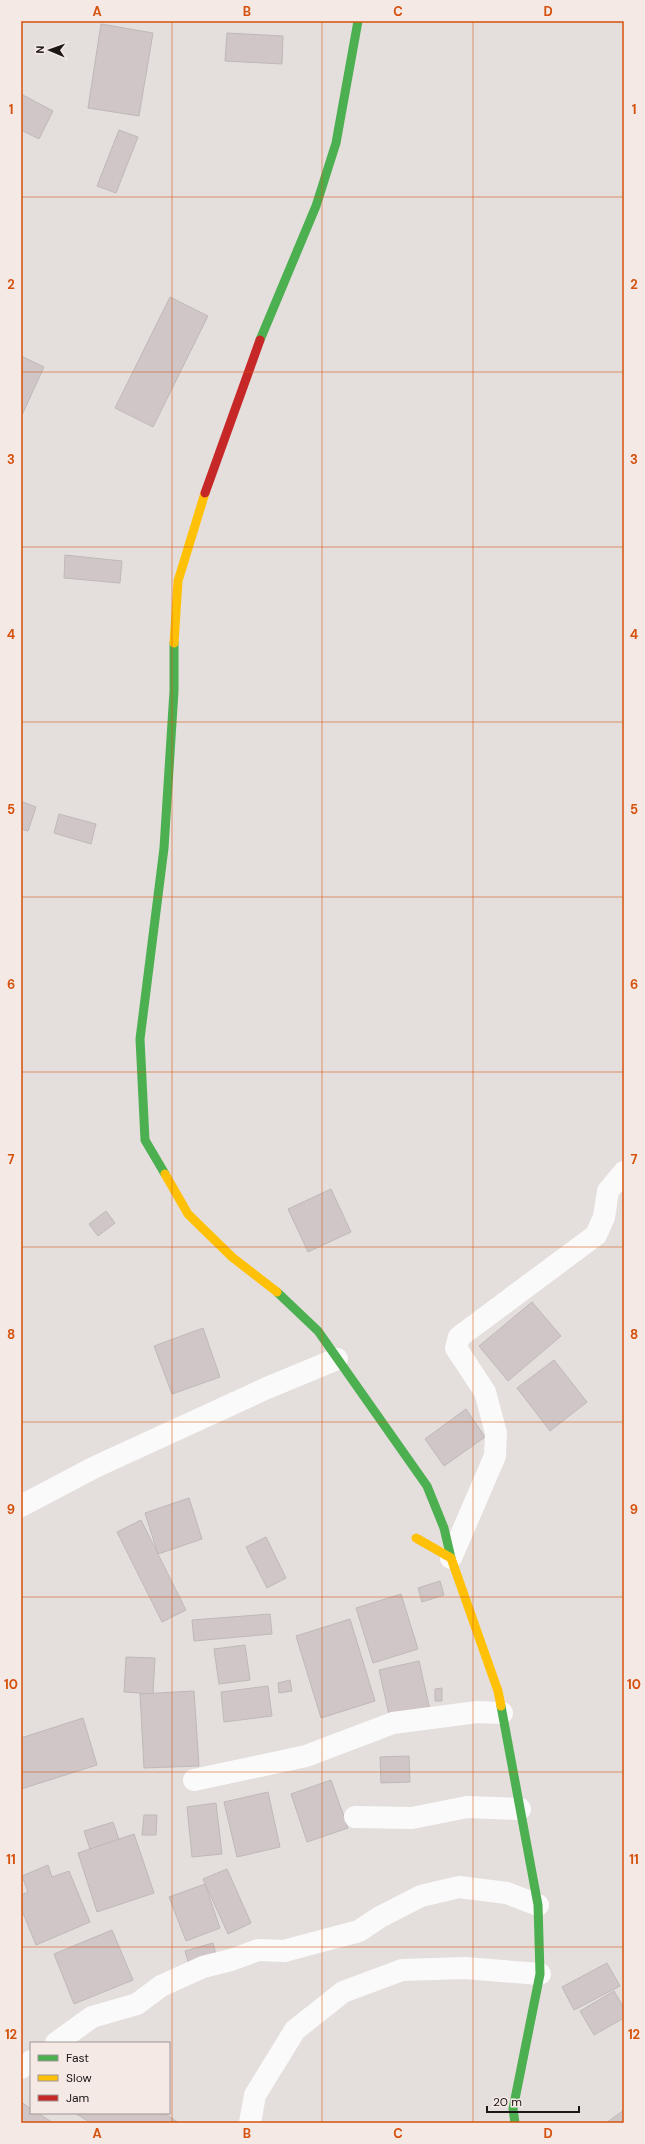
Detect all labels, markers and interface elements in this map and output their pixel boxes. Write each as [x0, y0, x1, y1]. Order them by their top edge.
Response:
text: A [92, 3, 102, 20]
text: B [243, 3, 251, 20]
text: C [393, 3, 403, 20]
text: D [543, 3, 553, 20]
north arrow [30, 30, 70, 70]
text: N [33, 45, 47, 54]
text: 1 [9, 101, 13, 118]
text: 1 [632, 101, 636, 118]
text: 2 [7, 276, 15, 293]
text: 2 [630, 276, 638, 293]
text: 3 [7, 451, 15, 468]
text: 3 [630, 451, 638, 468]
text: 4 [7, 626, 15, 643]
text: 4 [630, 626, 638, 643]
text: 5 [7, 801, 15, 818]
text: 5 [630, 801, 638, 818]
text: 6 [7, 976, 15, 993]
text: 6 [630, 976, 638, 993]
text: 7 [8, 1151, 15, 1168]
text: 7 [631, 1151, 638, 1168]
text: 8 [7, 1326, 15, 1343]
text: 8 [630, 1326, 638, 1343]
text: 9 [7, 1501, 15, 1518]
text: 9 [630, 1501, 638, 1518]
text: 10 [4, 1676, 18, 1693]
text: 10 [627, 1676, 641, 1693]
text: 11 [6, 1851, 16, 1868]
text: 11 [629, 1851, 639, 1868]
text: 12 [5, 2026, 17, 2043]
text: 12 [628, 2026, 640, 2043]
legend [30, 2042, 170, 2114]
text: Fast [66, 2050, 89, 2066]
text: Slow [66, 2070, 92, 2086]
scale bar [487, 2088, 579, 2114]
text: Jam [66, 2090, 89, 2106]
text: 20 m [493, 2094, 522, 2110]
text: A [92, 2125, 102, 2142]
text: B [243, 2125, 251, 2142]
text: C [393, 2125, 403, 2142]
text: D [543, 2125, 553, 2142]

